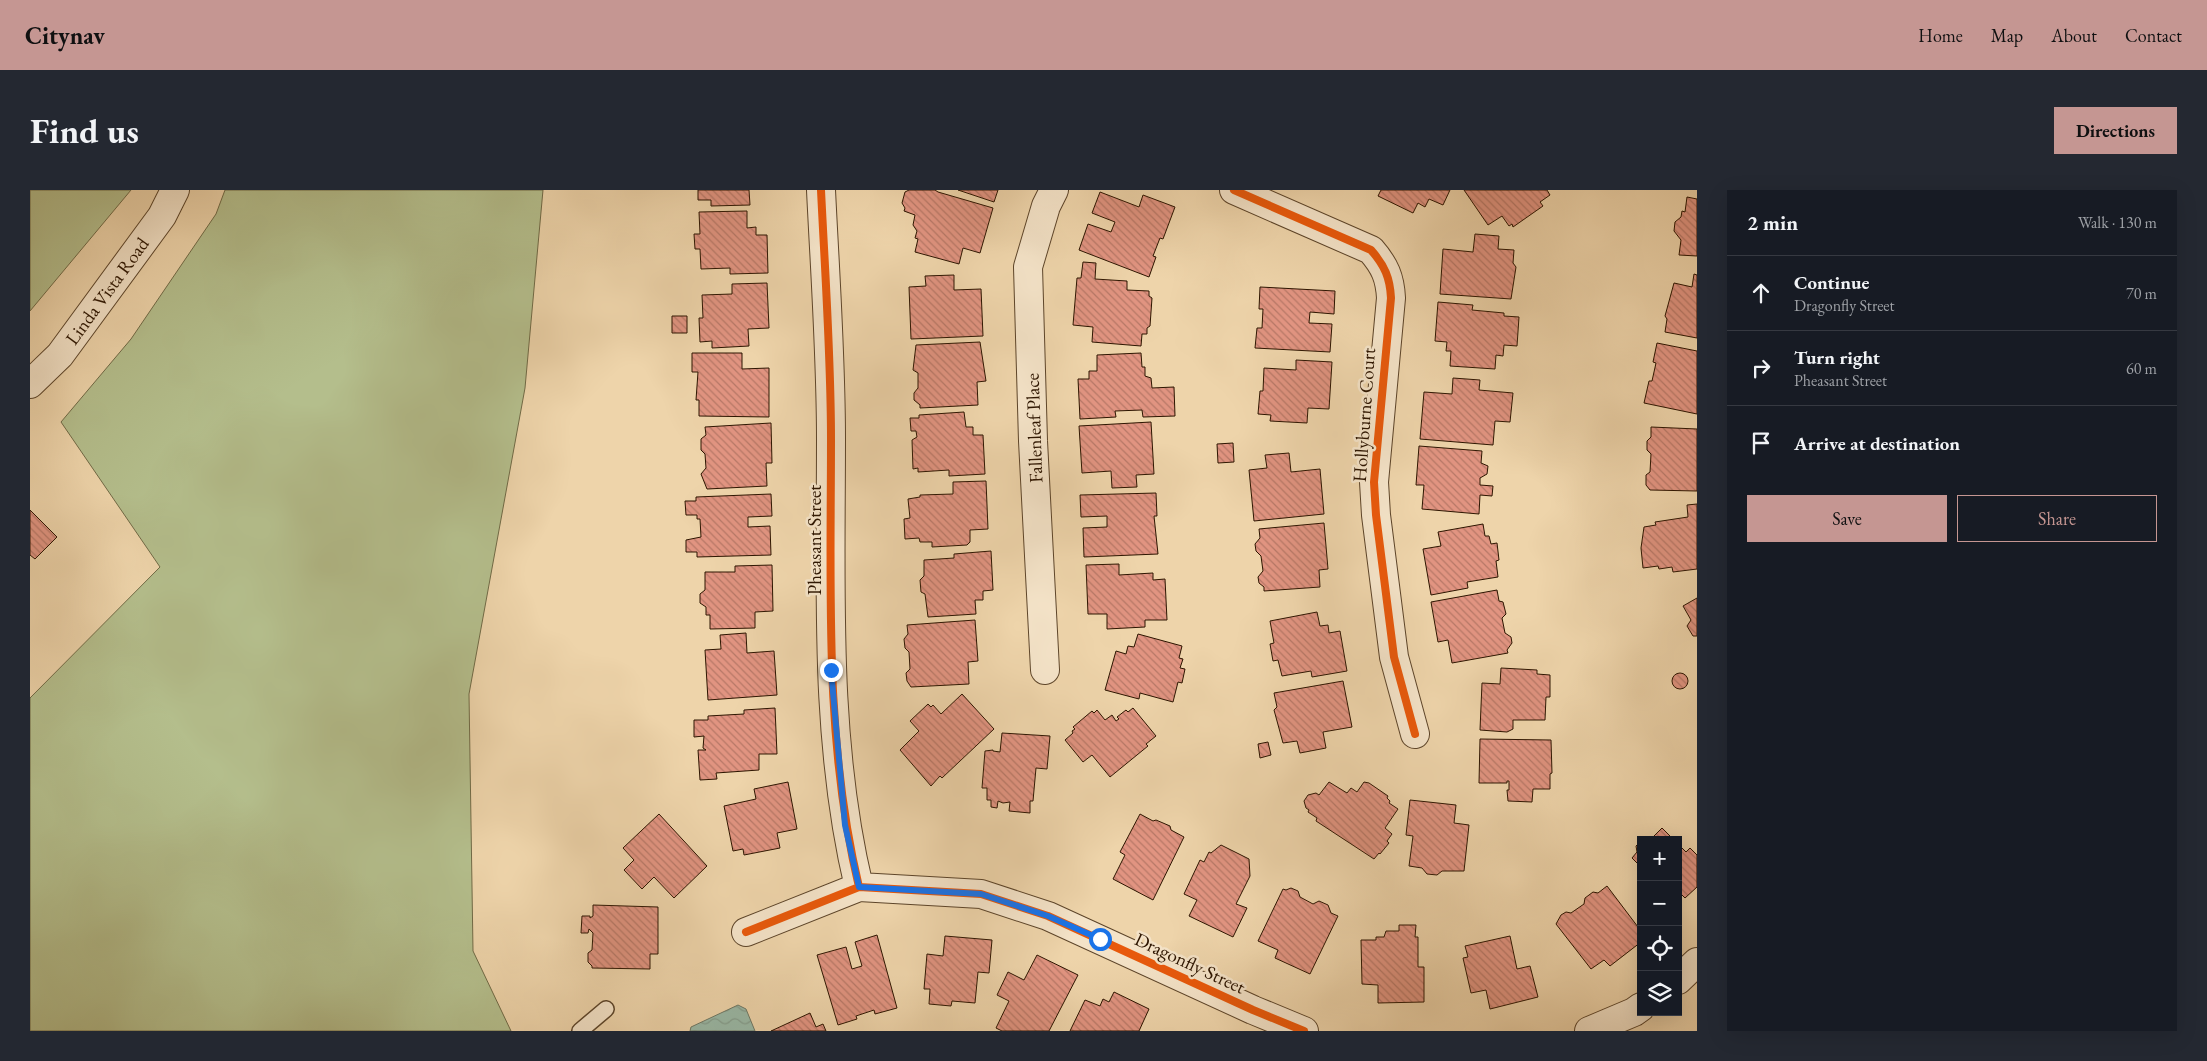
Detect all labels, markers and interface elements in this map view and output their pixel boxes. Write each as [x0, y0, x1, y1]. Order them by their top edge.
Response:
text: Citynav [25, 20, 105, 51]
text: Home [1918, 24, 1963, 47]
text: Map [1991, 24, 2023, 47]
text: About [2051, 24, 2097, 47]
text: Contact [2125, 24, 2182, 47]
button: Directions [2054, 107, 2177, 154]
text: Find us [30, 108, 139, 153]
text: 2 min [1747, 209, 1798, 236]
text: Walk · 130 m [2078, 212, 2157, 233]
street label: Linda Vista Road [60, 232, 155, 350]
text: Continue [1794, 270, 1869, 295]
icon: ahead [1747, 279, 1775, 307]
text: 70 m [2126, 283, 2157, 304]
text: Dragonfly Street [1794, 295, 1895, 316]
text: Turn right [1794, 345, 1880, 370]
street label: Hollyburne Court [1347, 347, 1381, 483]
icon: right [1747, 354, 1775, 382]
text: 60 m [2126, 358, 2157, 379]
text: Pheasant Street [1794, 370, 1887, 391]
street label: Fallenleaf Place [1020, 373, 1048, 483]
icon: arrive [1747, 429, 1775, 457]
text: Arrive at destination [1794, 431, 1960, 456]
street label: Pheasant Street [802, 485, 827, 595]
button: Save [1747, 495, 1947, 542]
button: Share [1957, 495, 2157, 542]
route end [820, 659, 843, 682]
map controls [1637, 836, 1682, 1016]
button: + [1637, 836, 1682, 881]
button: − [1637, 881, 1682, 926]
street label: Dragonfly Street [1131, 926, 1249, 1000]
button: locate [1637, 926, 1682, 971]
route start [1089, 928, 1112, 951]
button: layers [1637, 971, 1682, 1016]

